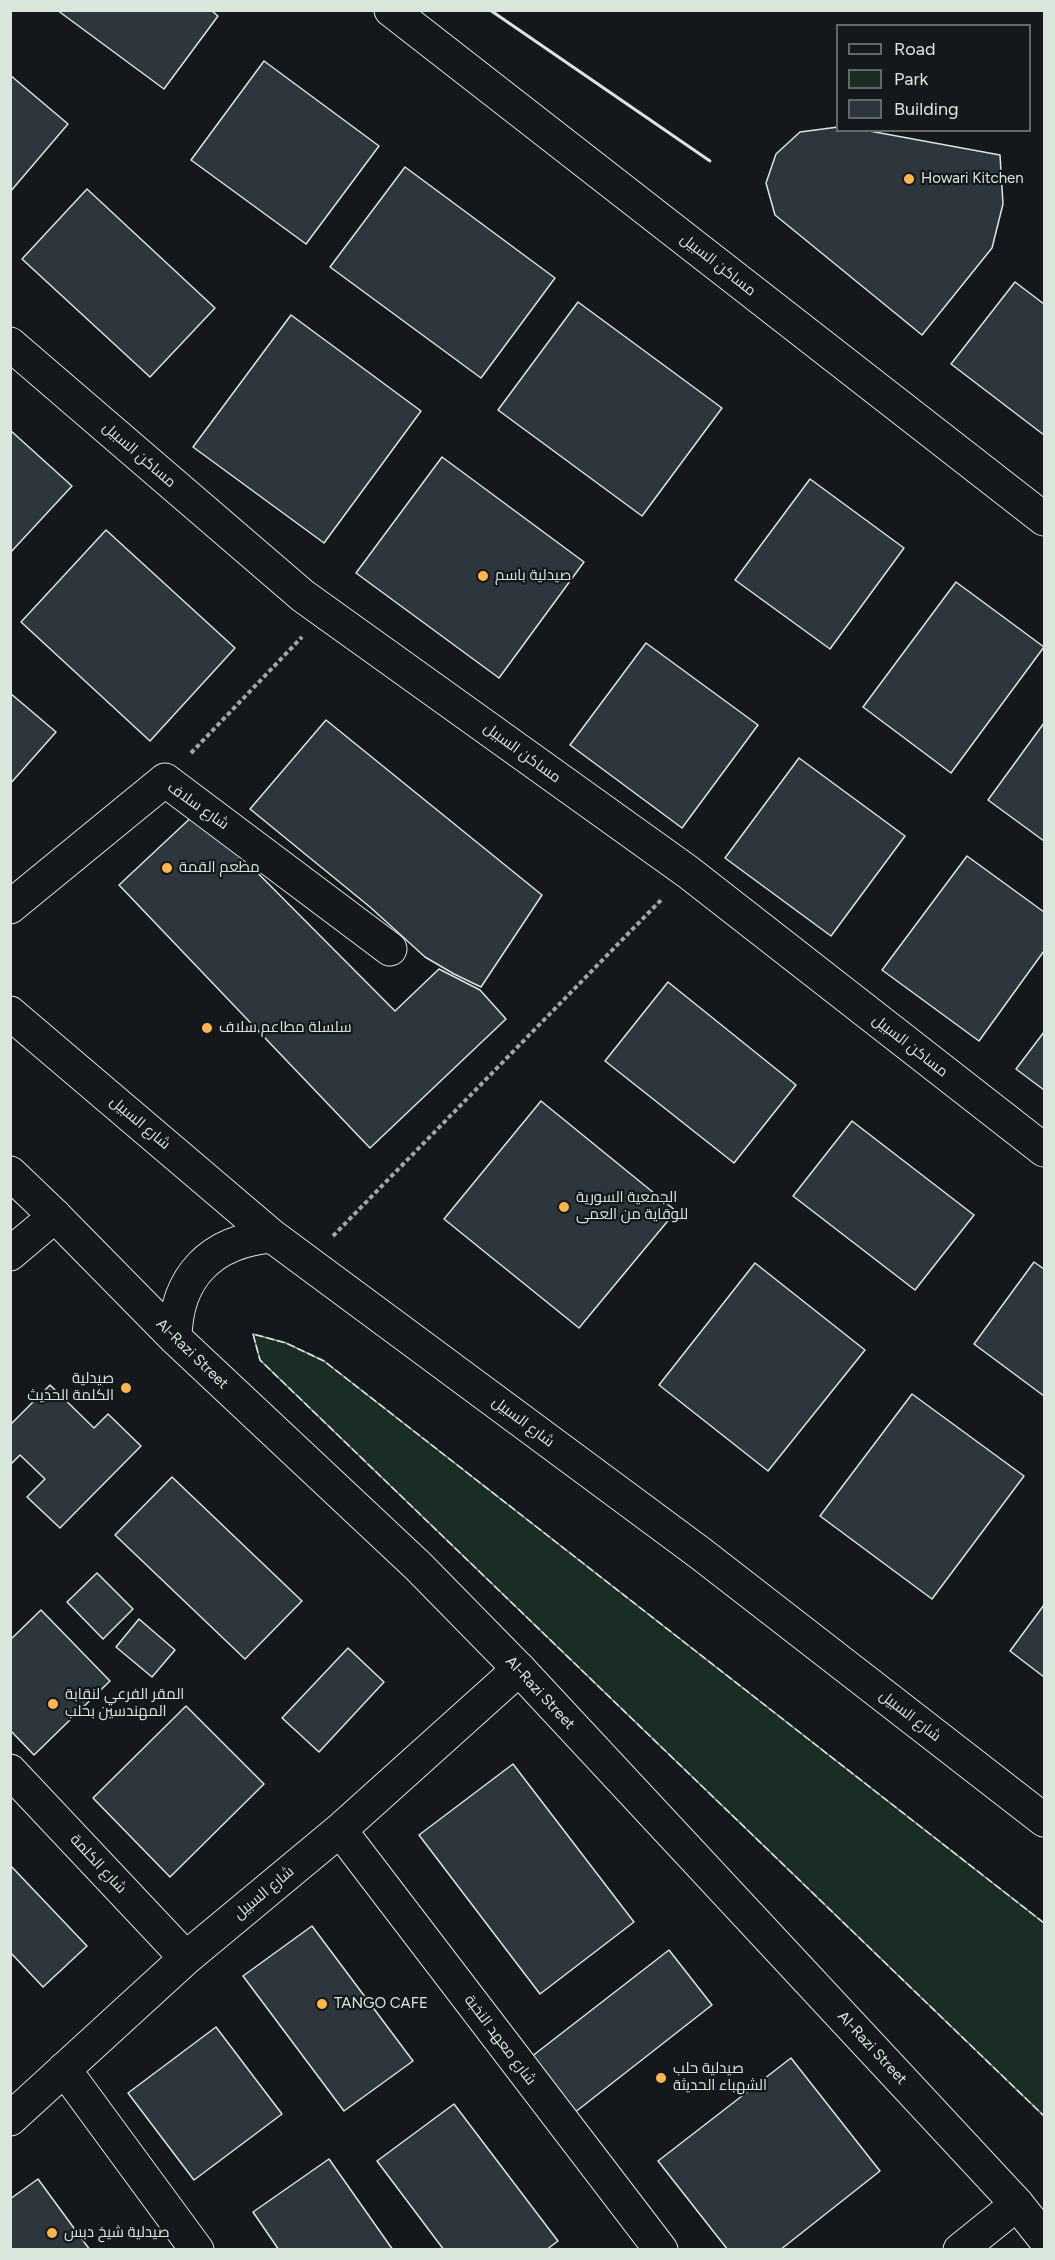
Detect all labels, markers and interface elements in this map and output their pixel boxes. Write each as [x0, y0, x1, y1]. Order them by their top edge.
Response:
legend [836, 24, 1031, 132]
text: Road [894, 38, 935, 60]
text: Park [894, 68, 928, 90]
text: Building [894, 98, 959, 120]
place label: Howari Kitchen [921, 170, 1024, 188]
marker: Howari Kitchen [902, 172, 916, 186]
street label: مساكن السبيل [677, 230, 759, 300]
street label: مساكن السبيل [99, 418, 179, 492]
place label: صيدلية باسم [495, 567, 571, 585]
marker: صيدلية باسم [476, 569, 490, 583]
street label: مساكن السبيل [480, 719, 564, 787]
street label: شارع سلاف [164, 778, 232, 834]
place label: مطعم القمة [179, 859, 260, 877]
marker: مطعم القمة [160, 861, 174, 875]
street label: مساكن السبيل [869, 1011, 951, 1081]
place label: سلسلة مطاعم سلاف [219, 1019, 352, 1037]
marker: سلسلة مطاعم سلاف [200, 1021, 214, 1035]
street label: شارع السبيل [106, 1093, 174, 1153]
place label: الجمعية السورية للوقاية من العمى [576, 1189, 688, 1224]
marker: الجمعية السورية للوقاية من العمى [557, 1200, 571, 1214]
street label: Al-Razi Street [152, 1315, 232, 1393]
place label: صيدلية الكلمة الحديث [27, 1370, 114, 1405]
marker: صيدلية الكلمة الحديث [119, 1381, 133, 1395]
street label: شارع السبيل [488, 1393, 558, 1451]
street label: Al-Razi Street [502, 1653, 578, 1733]
place label: المقر الفرعي لنقابة المهندسين بحلب [65, 1686, 184, 1721]
street label: شارع السبيل [876, 1686, 944, 1746]
marker: المقر الفرعي لنقابة المهندسين بحلب [46, 1697, 60, 1711]
street label: شارع الكلمة [66, 1831, 130, 1897]
street label: شارع السبيل [230, 1863, 298, 1923]
street label: شارع معهد النخبة [460, 1991, 540, 2089]
place label: TANGO CAFE [334, 1995, 428, 2013]
marker: TANGO CAFE [315, 1997, 329, 2011]
street label: Al-Razi Street [834, 2008, 910, 2088]
place label: صيدلية حلب الشهباء الحديثة [673, 2060, 767, 2095]
marker: صيدلية حلب الشهباء الحديثة [654, 2071, 668, 2085]
place label: صيدلية شيخ دبس [64, 2224, 170, 2242]
marker: صيدلية شيخ دبس [45, 2226, 59, 2240]

